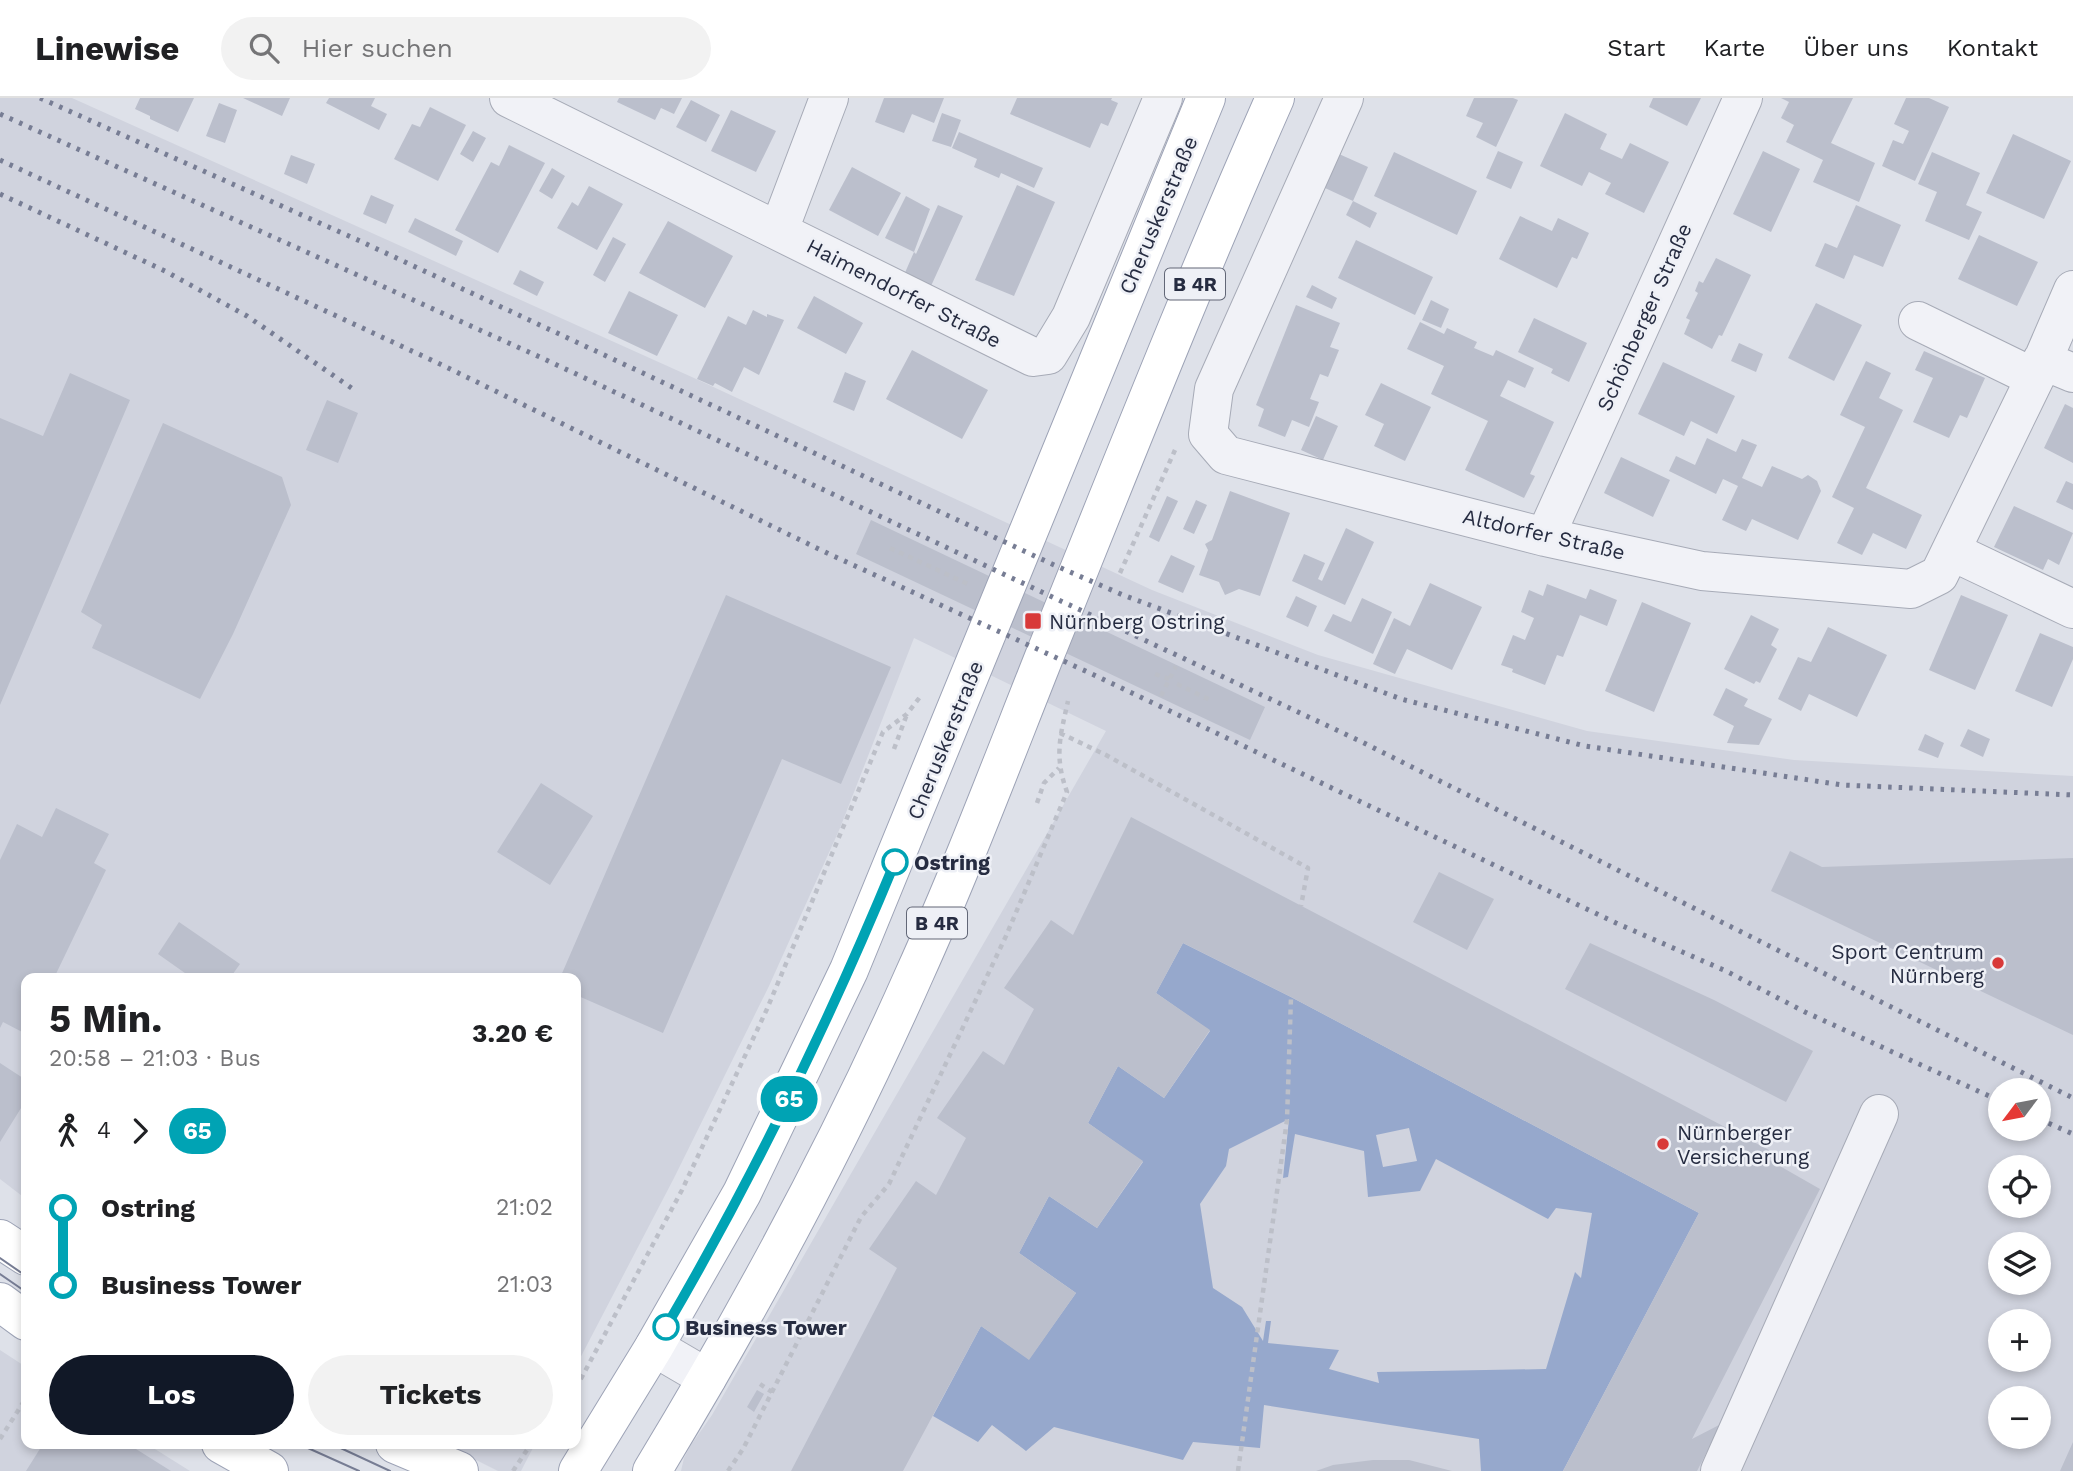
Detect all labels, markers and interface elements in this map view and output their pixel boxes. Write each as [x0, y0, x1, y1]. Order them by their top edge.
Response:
search box [221, 17, 711, 80]
text: Linewise [35, 29, 179, 68]
icon: search [245, 29, 283, 67]
text: Hier suchen [301, 33, 453, 63]
text: Start [1607, 34, 1665, 62]
text: Karte [1703, 34, 1765, 62]
text: Über uns [1803, 34, 1909, 62]
text: Kontakt [1947, 34, 2038, 62]
street label: Cheruskerstraße [1113, 132, 1203, 298]
street label: Schönberger Straße [1591, 219, 1697, 415]
street label: Haimendorfer Straße [803, 233, 1005, 353]
road number: B 4R [1165, 268, 1225, 300]
street label: Altdorfer Straße [1460, 503, 1628, 565]
place label: Nürnberg Ostring [1049, 609, 1225, 634]
marker: Nürnberg Ostring [1023, 611, 1043, 631]
street label: Cheruskerstraße [902, 657, 988, 823]
marker: Ostring [882, 849, 908, 875]
place label: Ostring [914, 850, 990, 875]
road number: B 4R [907, 908, 967, 938]
place label: Sport Centrum Nürnberg [1831, 939, 1985, 988]
marker: Sport Centrum Nürnberg [1990, 955, 2006, 971]
text: 5 Min. [49, 997, 162, 1041]
text: 3.20 € [472, 1018, 553, 1048]
text: 20:58 – 21:03 · Bus [49, 1045, 261, 1072]
line badge: 65 [758, 1076, 820, 1122]
north arrow [1988, 1078, 2051, 1141]
map controls [1988, 1078, 2051, 1449]
text: 65 [775, 1085, 803, 1113]
icon: walk [49, 1112, 87, 1150]
icon: forward [121, 1112, 159, 1150]
text: 4 [97, 1117, 111, 1144]
text: 65 [183, 1117, 212, 1145]
place label: Nürnberger Versicherung [1677, 1120, 1810, 1169]
marker: Nürnberger Versicherung [1655, 1136, 1671, 1152]
button: locate [1988, 1155, 2051, 1218]
text: Ostring [101, 1193, 195, 1223]
text: 21:02 [496, 1194, 553, 1221]
button: layers [1988, 1232, 2051, 1295]
text: Business Tower [101, 1270, 301, 1300]
text: 21:03 [497, 1271, 553, 1298]
button: + [1988, 1309, 2051, 1372]
marker: Business Tower [653, 1314, 679, 1340]
place label: Business Tower [685, 1315, 847, 1340]
button: Los [49, 1355, 294, 1435]
button: Tickets [308, 1355, 553, 1435]
button: − [1988, 1386, 2051, 1449]

